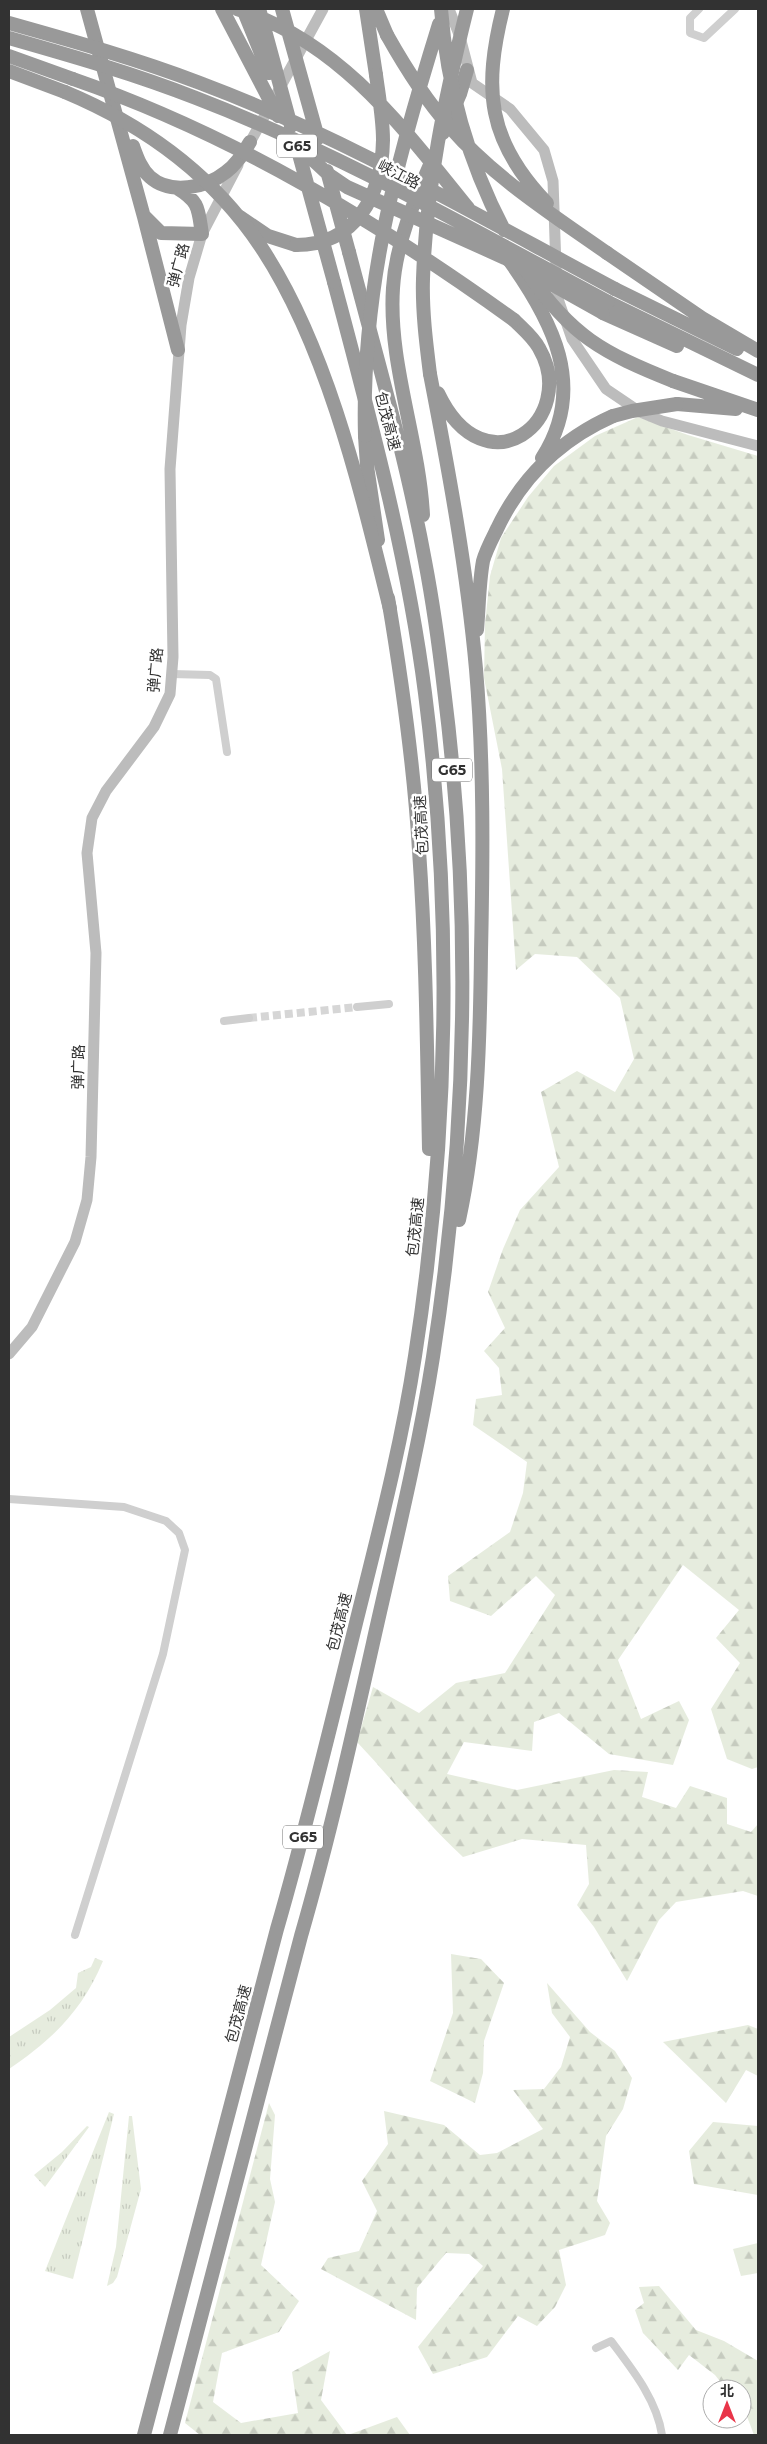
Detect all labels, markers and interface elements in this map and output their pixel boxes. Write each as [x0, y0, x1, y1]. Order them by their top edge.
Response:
road number: G65 [277, 134, 317, 158]
street label: 峡江路 [375, 155, 423, 193]
street label: 弹广路 [163, 241, 193, 289]
street label: 包茂高速 [371, 390, 405, 452]
street label: 弹广路 [144, 647, 166, 693]
road number: G65 [432, 758, 472, 782]
street label: 包茂高速 [410, 795, 432, 855]
street label: 弹广路 [68, 1044, 88, 1090]
street label: 包茂高速 [402, 1196, 428, 1258]
street label: 包茂高速 [323, 1591, 355, 1653]
road number: G65 [283, 1825, 323, 1848]
street label: 包茂高速 [221, 1983, 255, 2045]
north arrow [702, 2379, 752, 2429]
text: 北 [720, 2382, 734, 2400]

